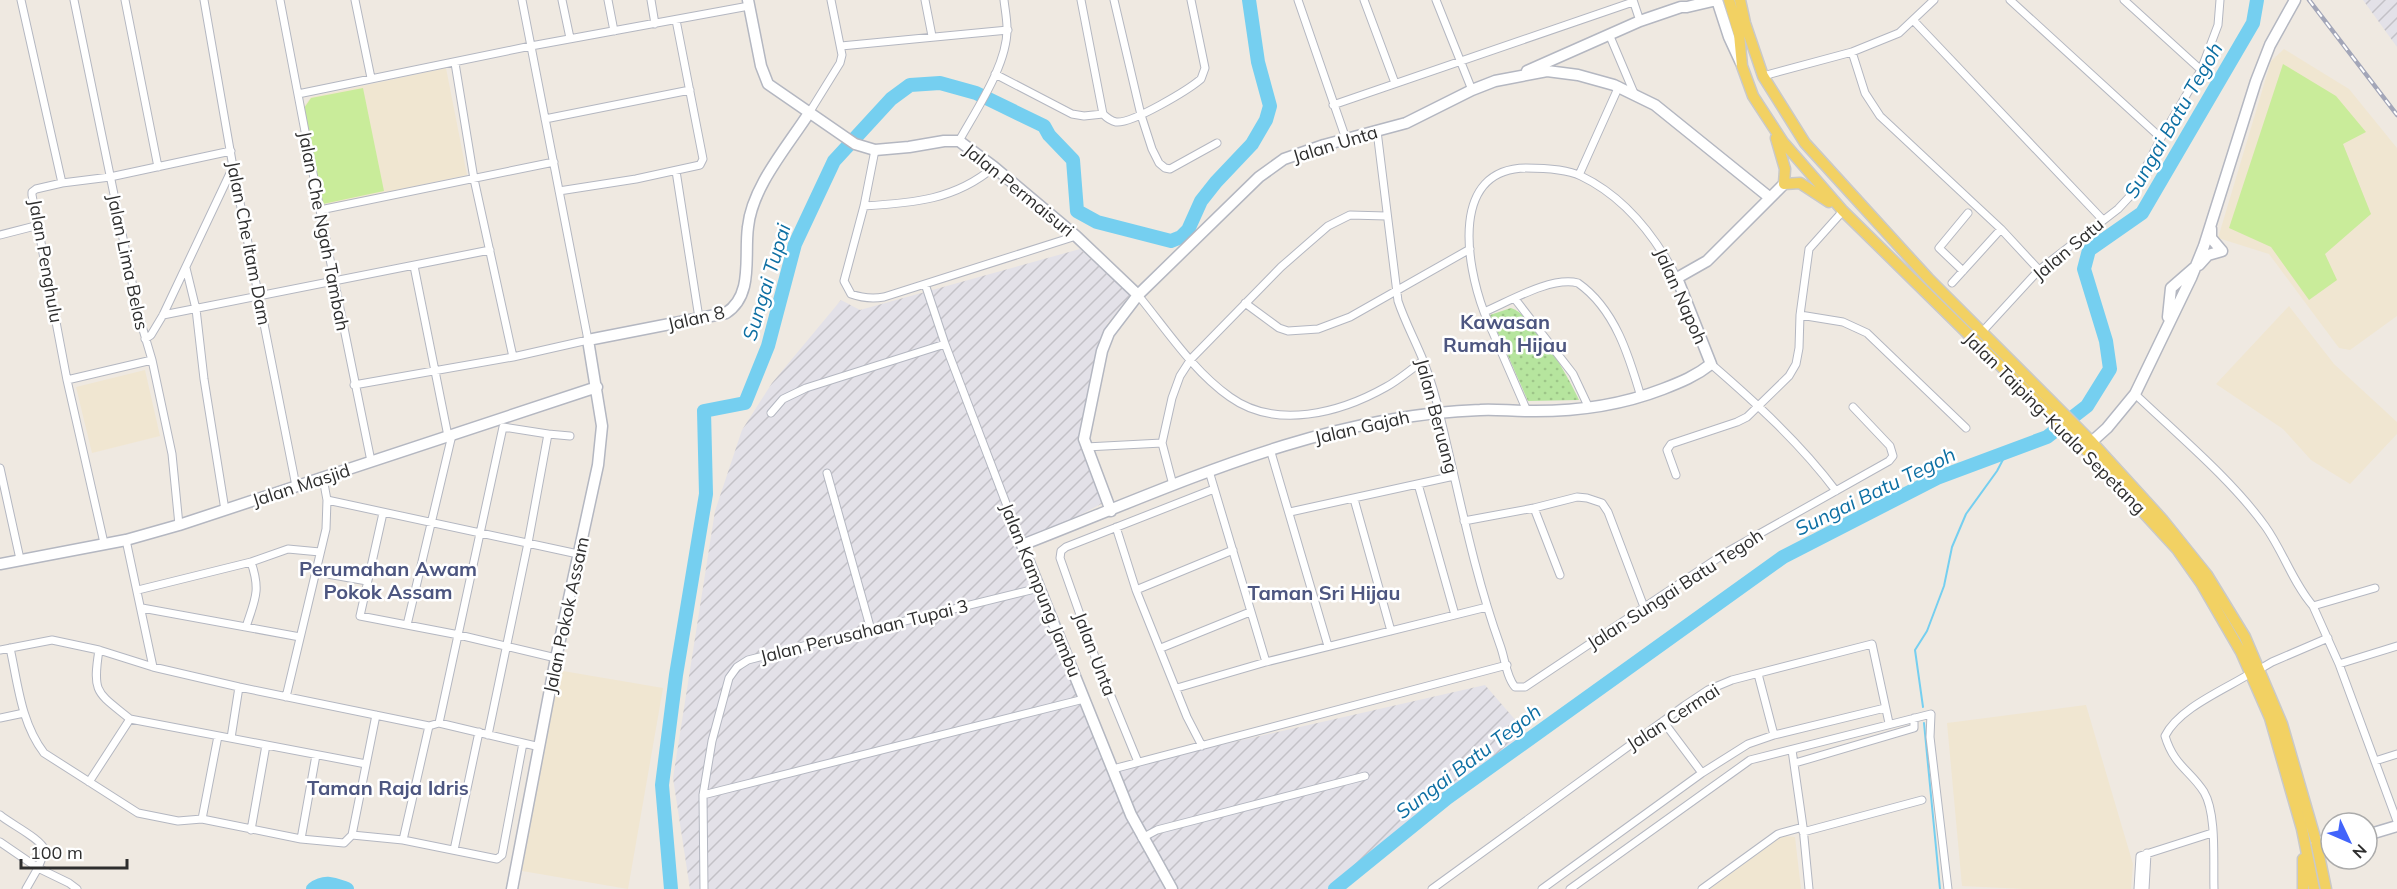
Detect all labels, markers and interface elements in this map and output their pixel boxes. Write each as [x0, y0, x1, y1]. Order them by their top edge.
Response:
water label: Sungai Batu Tegoh [2118, 38, 2228, 202]
street label: Jalan Unta [1290, 120, 1380, 168]
street label: Jalan Che Ngah Tambah [293, 129, 355, 333]
street label: Jalan Permaisuri [959, 138, 1079, 242]
street label: Jalan Che Itam Dam [222, 159, 276, 327]
street label: Jalan Lima Belas [102, 192, 154, 332]
street label: Jalan Penghulu [24, 197, 68, 325]
street label: Jalan Satu [2028, 213, 2108, 285]
water label: Sungai Tupai [736, 220, 796, 343]
street label: Jalan Napoh [1650, 244, 1712, 348]
street label: Jalan 8 [665, 300, 727, 336]
district label: Kawasan Rumah Hijau [1443, 309, 1567, 357]
street label: Jalan Taiping-Kuala Sepetang [1959, 327, 2151, 519]
street label: Jalan Beruang [1411, 356, 1463, 476]
street label: Jalan Gajah [1312, 405, 1412, 449]
water label: Sungai Batu Tegoh [1791, 441, 1959, 541]
street label: Jalan Masjid [249, 458, 353, 512]
street label: Jalan Kampung Jambu [995, 499, 1087, 681]
street label: Jalan Sungai Batu Tegoh [1583, 523, 1767, 655]
street label: Jalan Pokok Assam [538, 535, 594, 695]
district label: Perumahan Awam Pokok Assam [299, 556, 477, 604]
district label: Taman Sri Hijau [1248, 580, 1400, 605]
street label: Jalan Perusahaan Tupai 3 [758, 594, 970, 668]
street label: Jalan Unta [1069, 609, 1121, 699]
street label: Jalan Cermai [1622, 679, 1724, 755]
water label: Sungai Batu Tegoh [1390, 698, 1546, 824]
district label: Taman Raja Idris [307, 775, 469, 800]
north arrow [2319, 811, 2379, 871]
scale bar [21, 832, 128, 870]
text: N [2348, 840, 2371, 863]
text: 100 m [30, 841, 83, 864]

